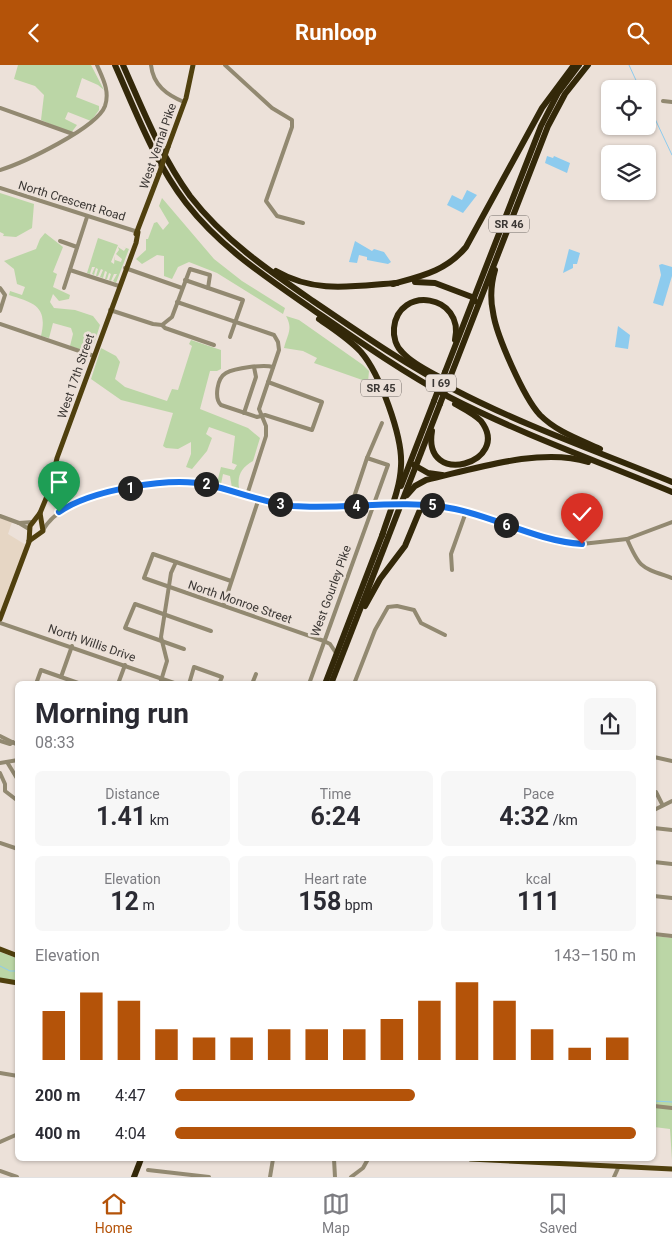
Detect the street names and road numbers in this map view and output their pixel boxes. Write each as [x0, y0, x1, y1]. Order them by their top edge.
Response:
street label: West Vernal Pike [137, 101, 179, 191]
street label: North Crescent Road [17, 178, 127, 224]
road number: SR 46 [489, 215, 529, 233]
street label: West 17th Street [55, 332, 97, 420]
road number: I 69 [426, 375, 456, 391]
road number: SR 45 [361, 379, 401, 397]
street label: West Gourley Pike [308, 543, 354, 639]
street label: North Monroe Street [186, 578, 294, 626]
street label: North Willis Drive [46, 621, 138, 665]

